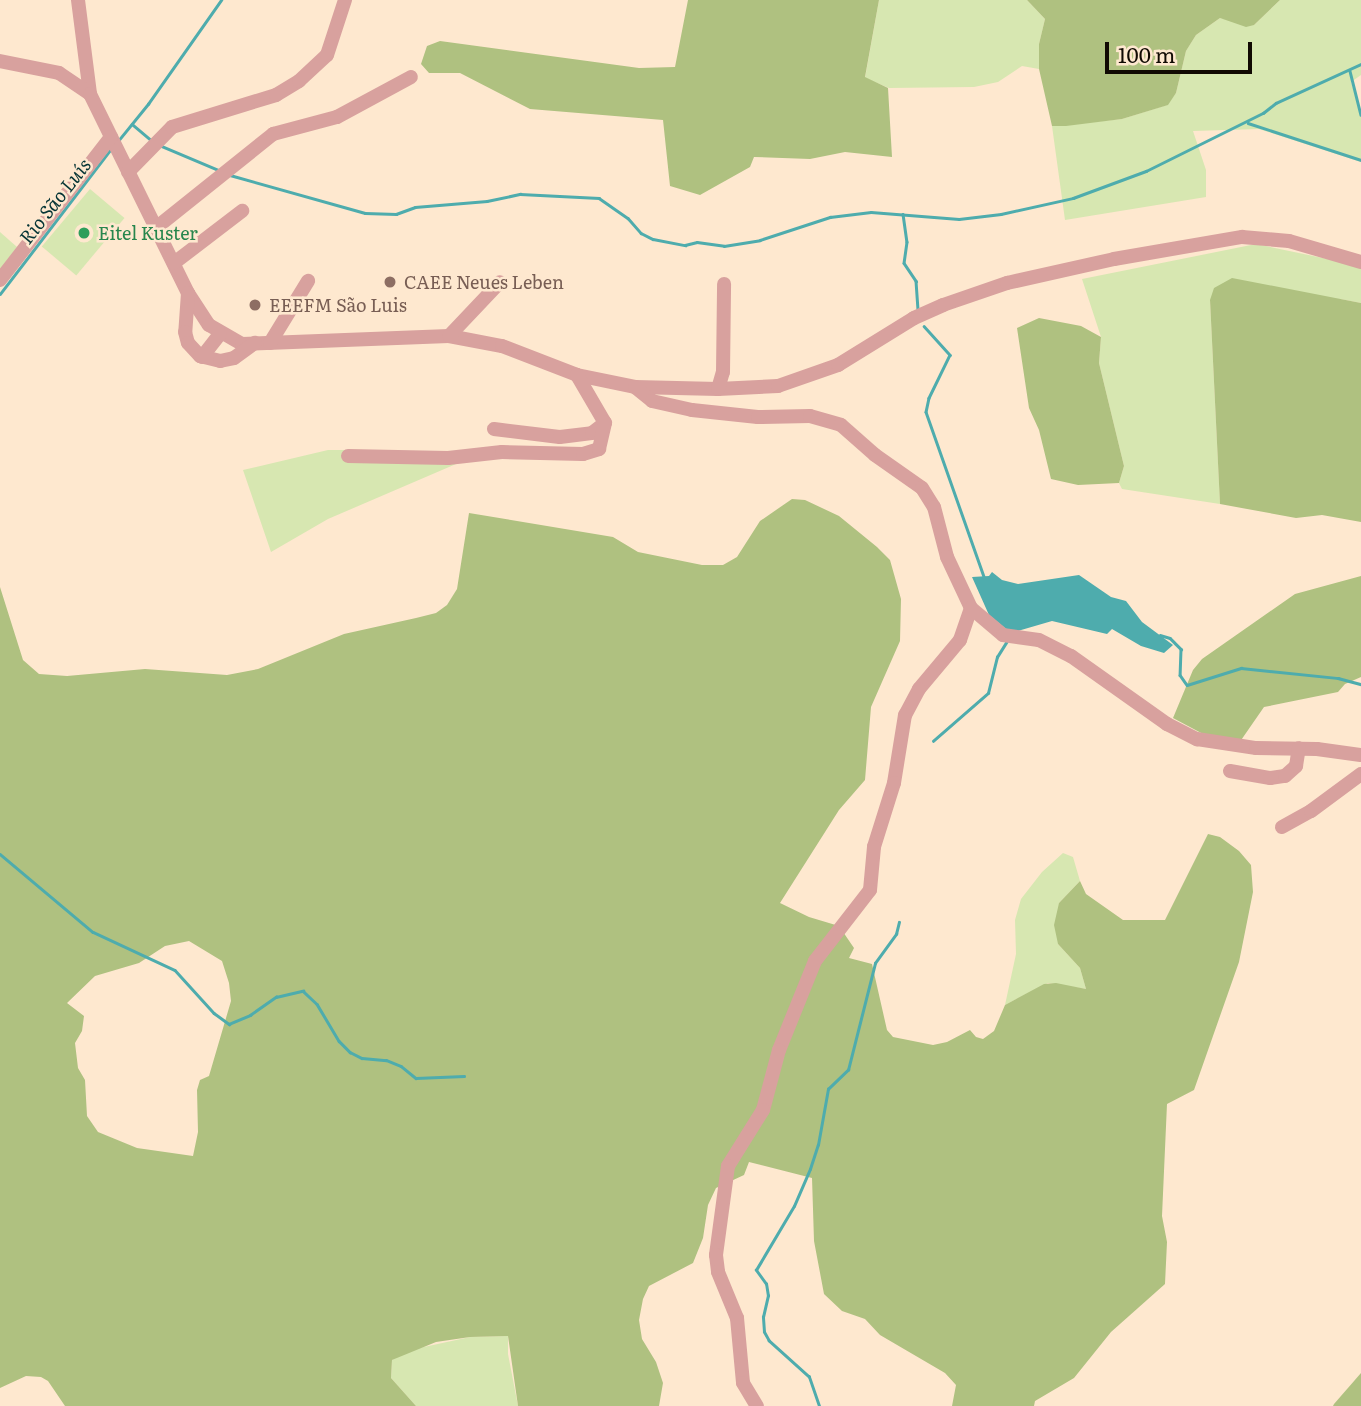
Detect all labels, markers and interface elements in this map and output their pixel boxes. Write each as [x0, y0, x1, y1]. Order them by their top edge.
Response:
scale bar [1109, 28, 1256, 72]
text: 100 m [1118, 38, 1175, 69]
water label: Rio São Luís [15, 154, 95, 248]
place label: Eitel Kuster [98, 222, 198, 244]
marker: Eitel Kuster [76, 225, 92, 241]
place label: CAEE Neues Leben [404, 271, 564, 293]
marker: CAEE Neues Leben [382, 274, 398, 290]
place label: EEEFM São Luis [269, 294, 407, 316]
marker: EEEFM São Luis [247, 297, 263, 313]

